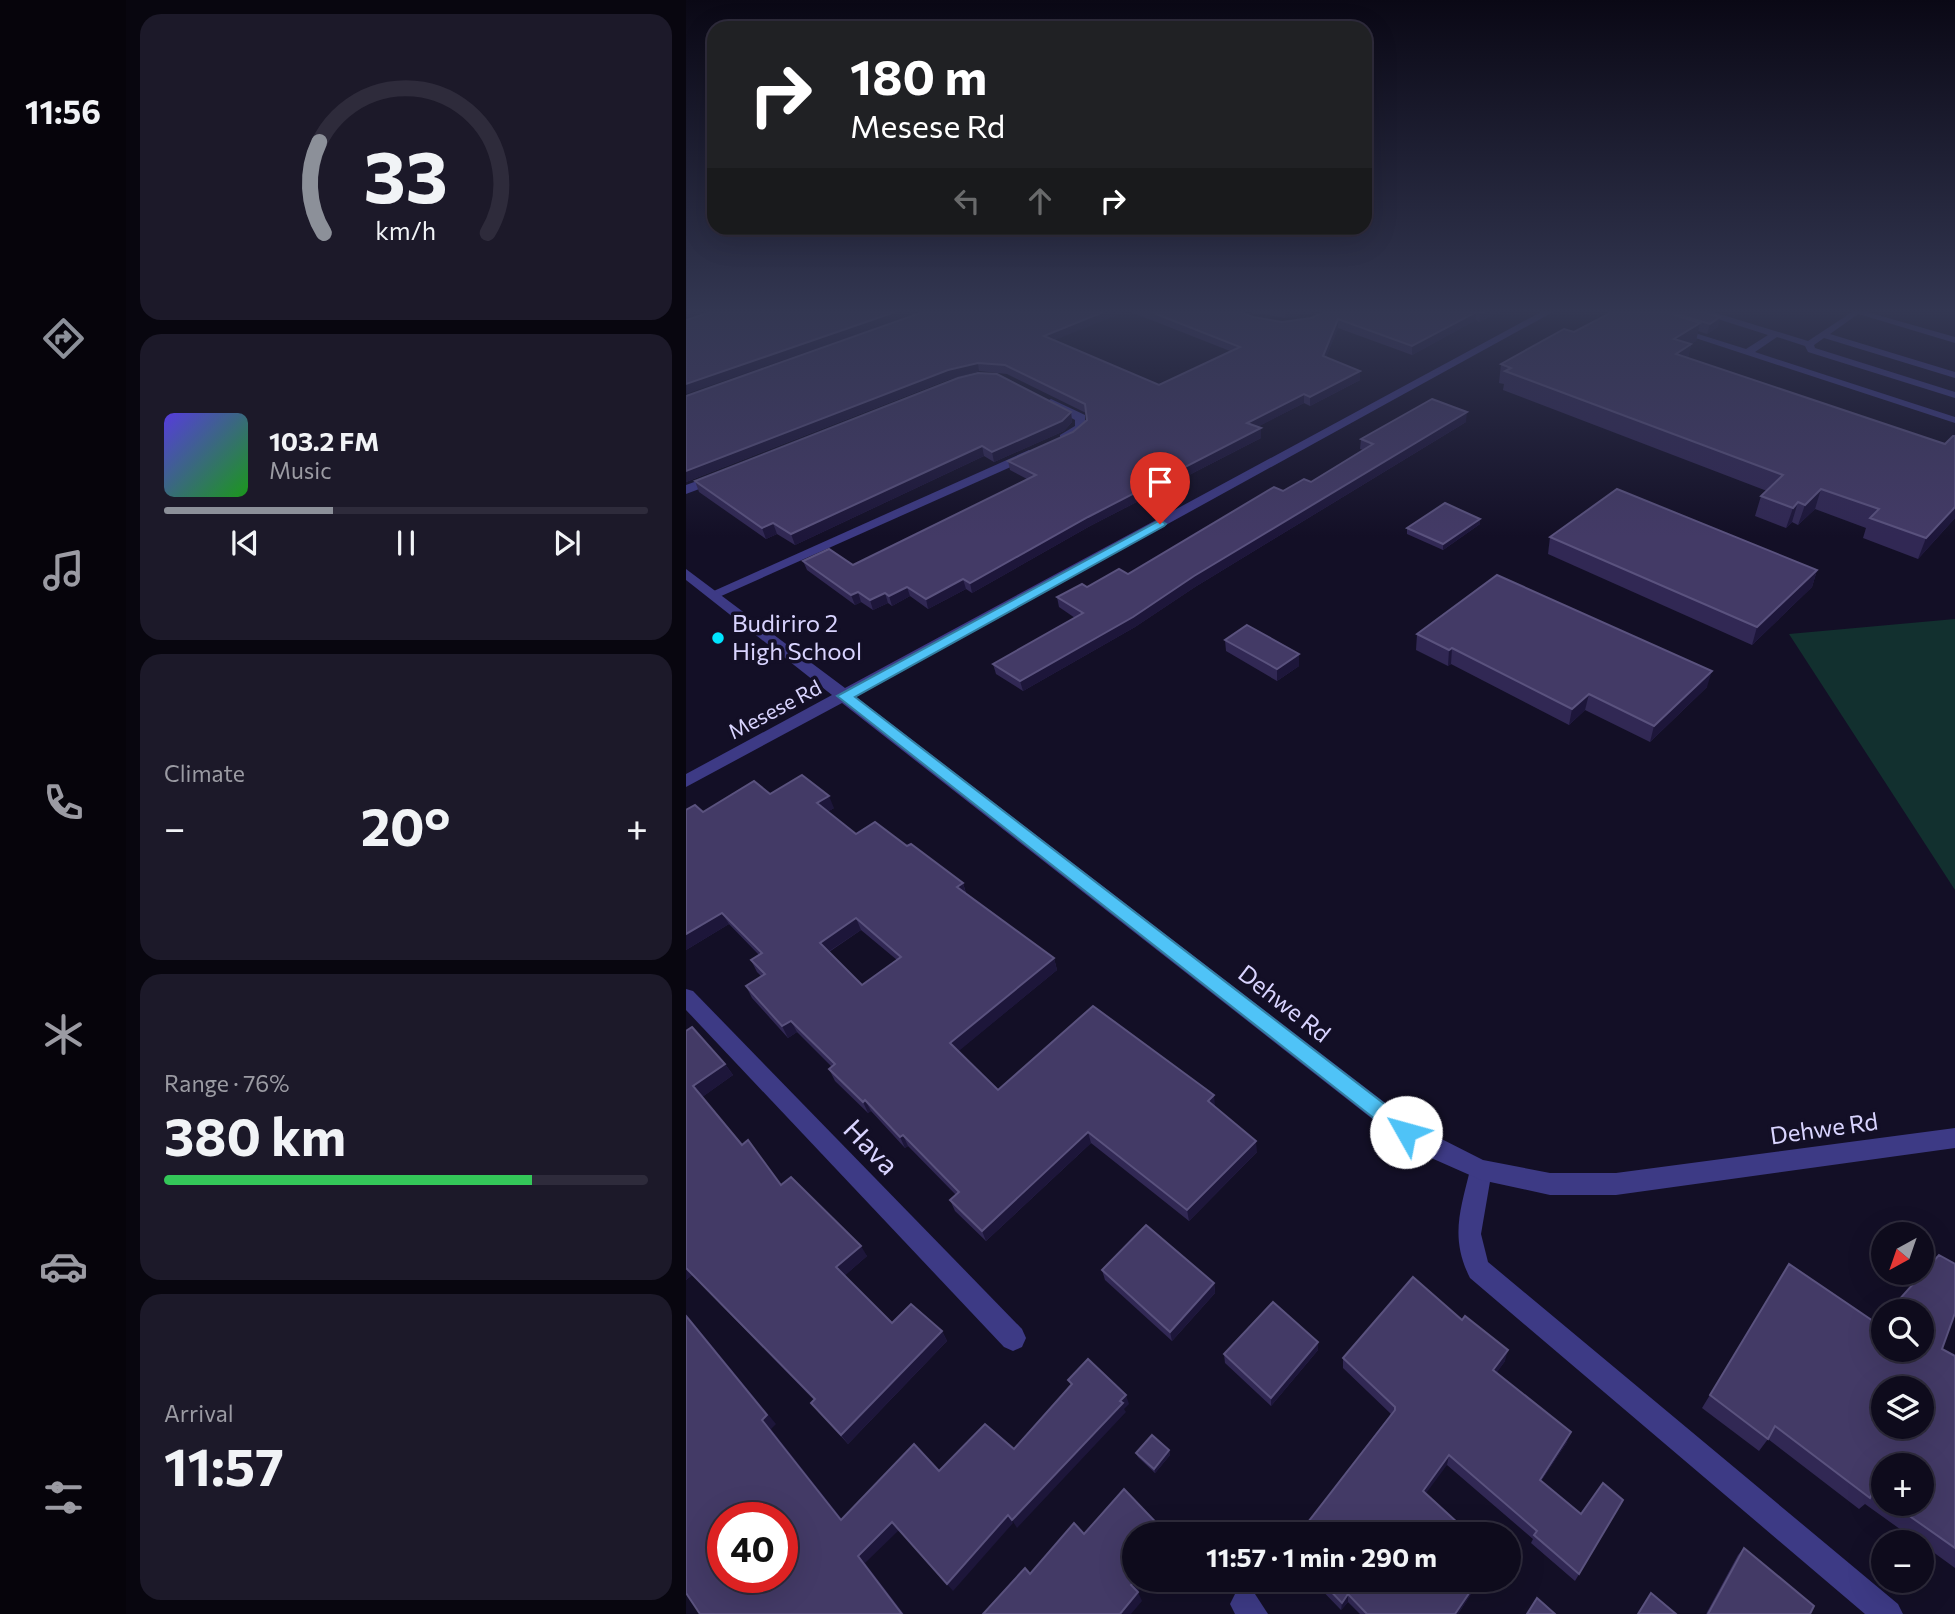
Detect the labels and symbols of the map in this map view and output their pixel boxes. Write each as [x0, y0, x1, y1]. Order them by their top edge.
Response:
pin [1130, 452, 1190, 524]
place label: Budiriro 2 High School [732, 608, 862, 665]
marker: Budiriro 2 High School [710, 630, 726, 646]
street label: Mesese Rd [723, 674, 825, 744]
street label: Dehwe Rd [1233, 958, 1337, 1048]
position arrow [1369, 1095, 1443, 1169]
street label: Dehwe Rd [1768, 1106, 1880, 1149]
street label: Hava [837, 1111, 906, 1181]
north arrow [1871, 1222, 1934, 1284]
speed limit sign: 40 [707, 1502, 798, 1593]

